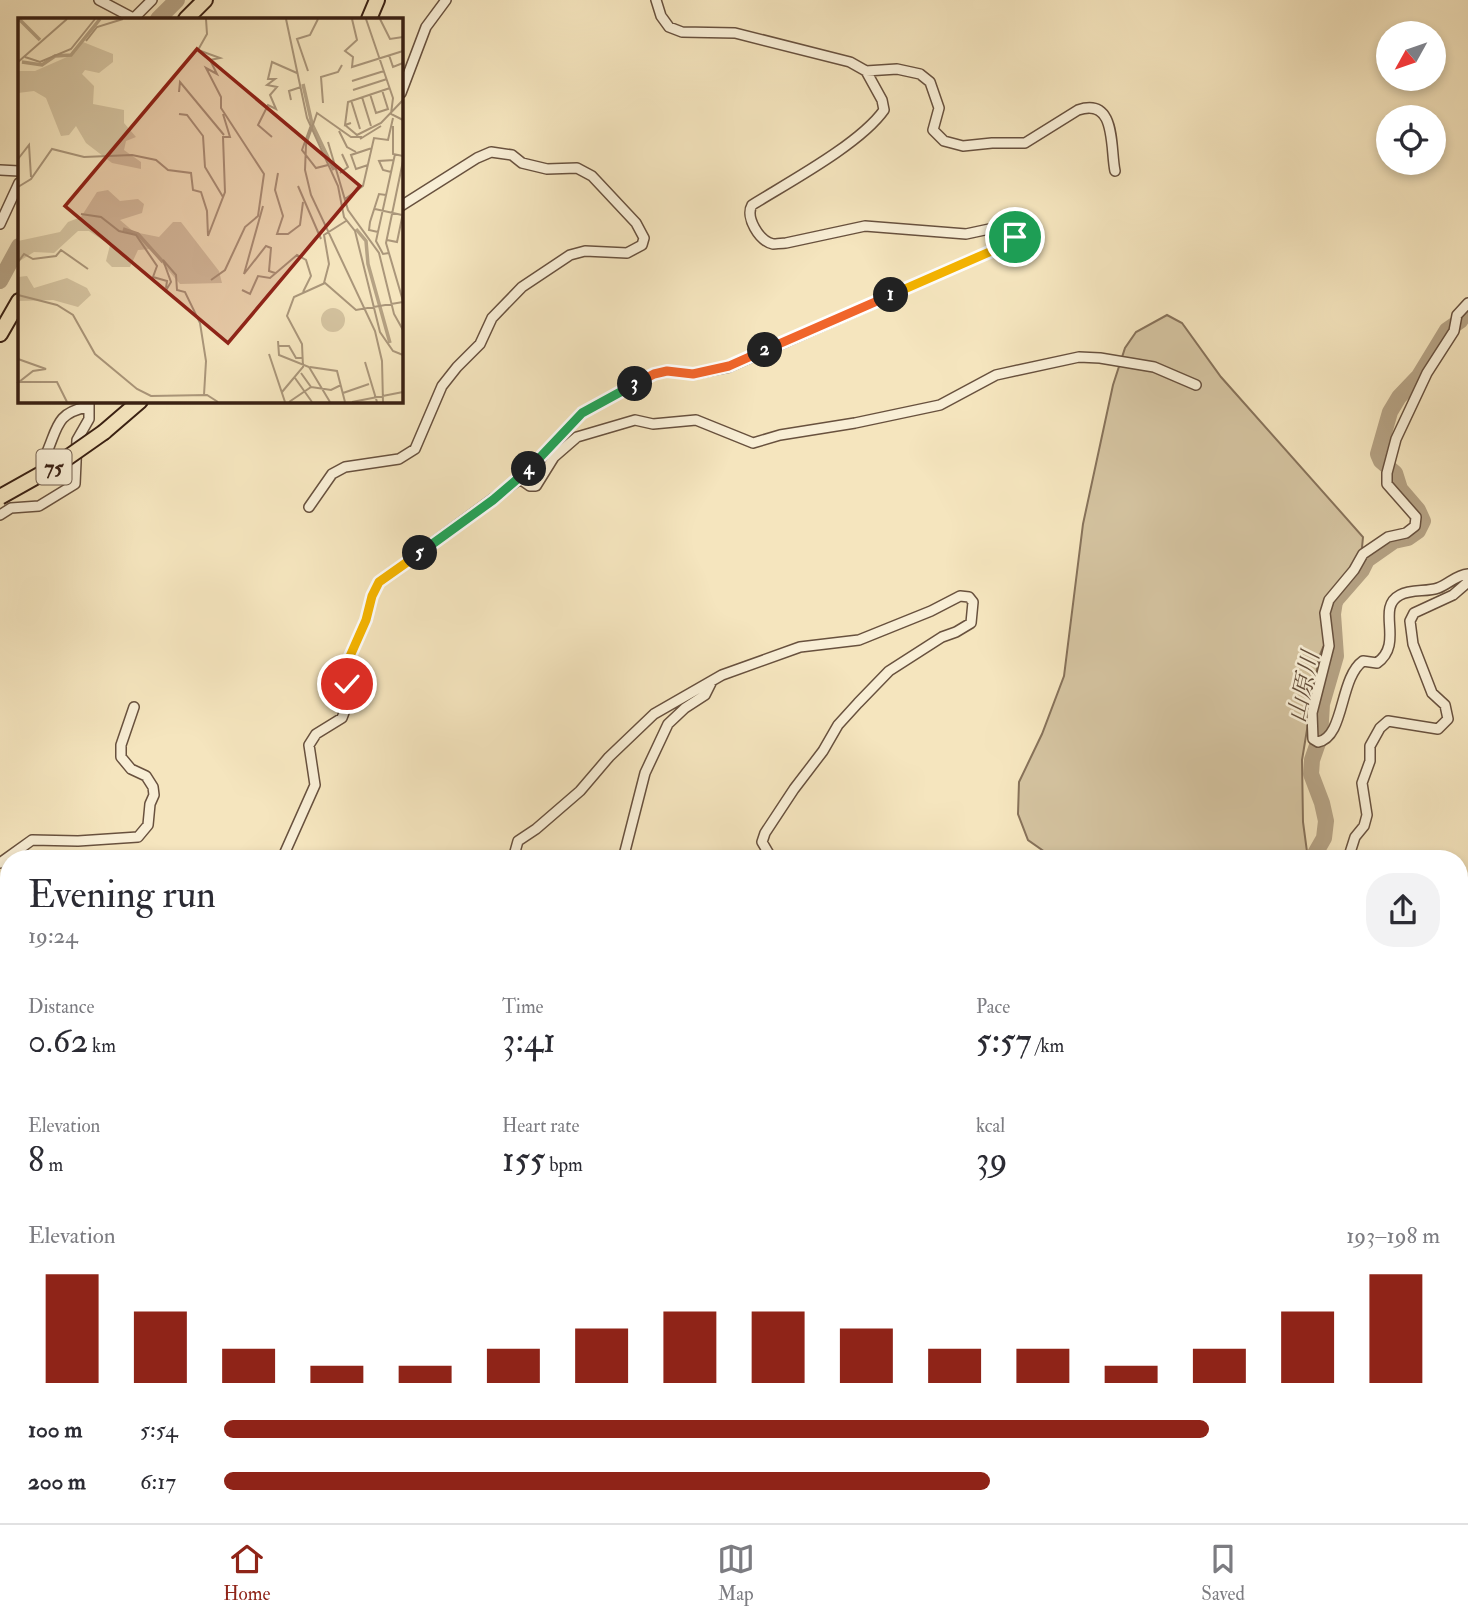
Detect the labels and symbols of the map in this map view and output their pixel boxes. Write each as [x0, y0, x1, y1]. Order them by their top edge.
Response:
inset map [18, 18, 402, 402]
north arrow [1376, 21, 1446, 91]
pin [985, 207, 1045, 267]
pin: 1 [874, 278, 908, 312]
pin: 2 [748, 332, 782, 368]
pin: 3 [618, 366, 652, 402]
road number: 75 [36, 449, 72, 484]
pin: 4 [512, 452, 546, 486]
pin: 5 [402, 536, 438, 570]
water label: 山原川 [1281, 646, 1327, 725]
pin [317, 654, 377, 714]

